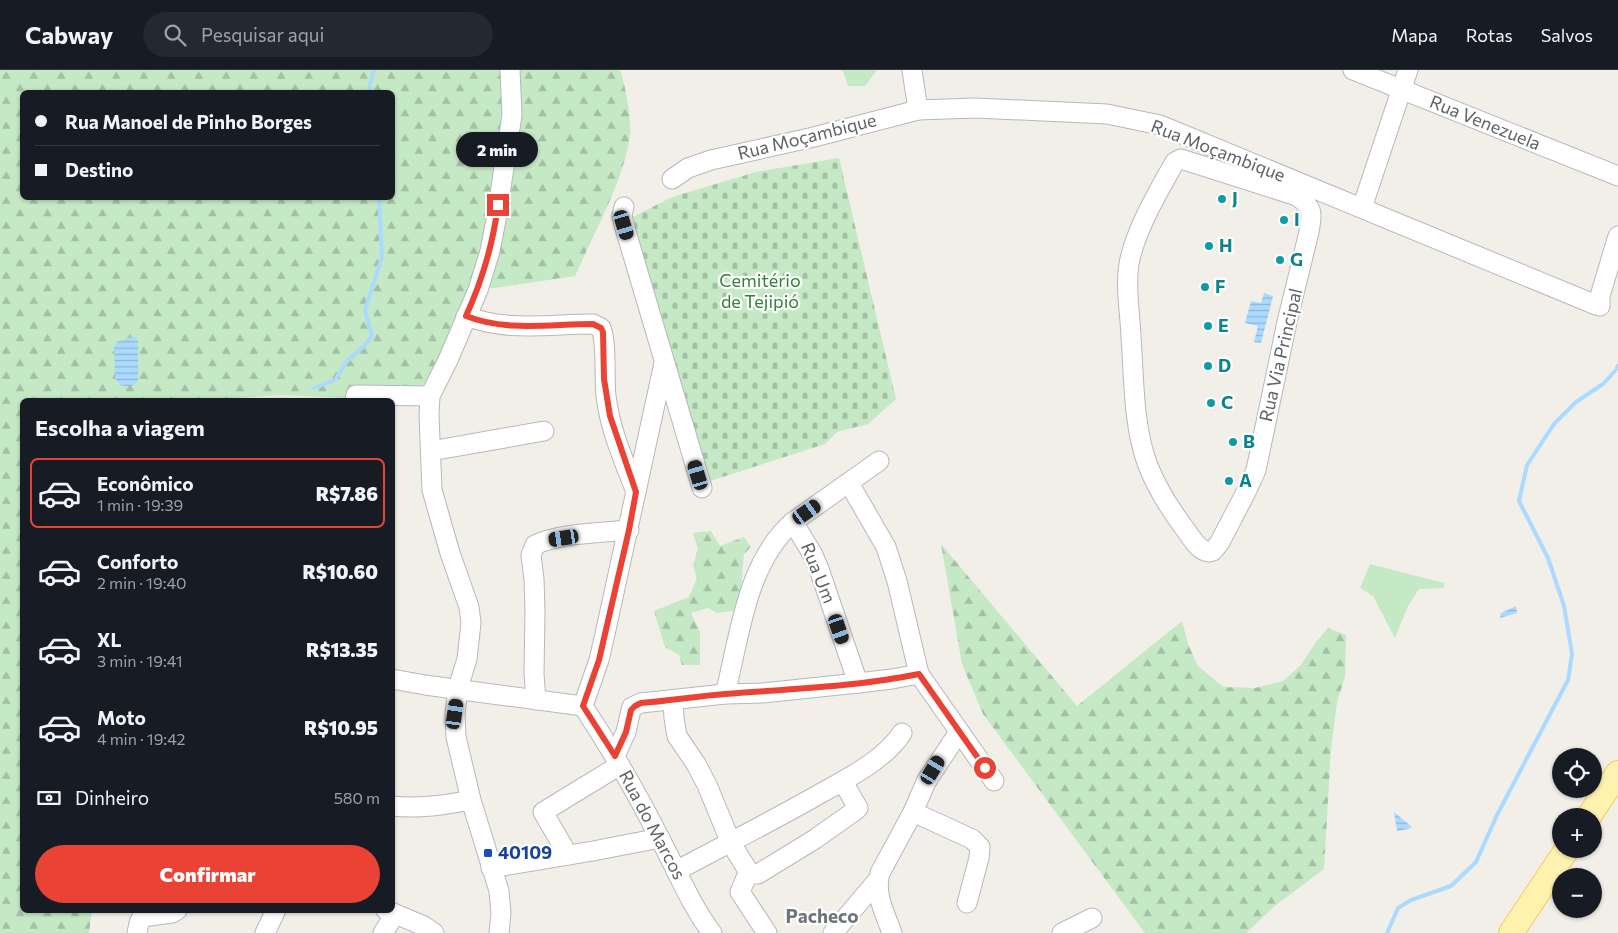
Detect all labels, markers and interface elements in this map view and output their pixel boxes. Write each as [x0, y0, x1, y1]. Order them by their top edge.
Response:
search box [143, 12, 493, 57]
text: Cabway [25, 20, 113, 49]
icon: search [161, 21, 189, 49]
text: Pesquisar aqui [201, 23, 324, 46]
text: Mapa [1391, 24, 1438, 46]
text: Rotas [1466, 24, 1513, 46]
text: Salvos [1541, 24, 1593, 46]
street label: Rua Venezuela [1427, 90, 1544, 154]
street label: Rua Moçambique [735, 108, 878, 164]
text: Rua Manoel de Pinho Borges [65, 110, 312, 133]
street label: Rua Moçambique [1148, 114, 1289, 186]
callout: 2 min [457, 132, 539, 168]
text: 2 min [477, 140, 517, 159]
text: Destino [65, 158, 133, 181]
place label: J [1232, 187, 1238, 209]
marker: J [1216, 193, 1228, 205]
route end [487, 194, 509, 216]
car [612, 208, 635, 242]
place label: I [1294, 208, 1300, 230]
marker: I [1278, 214, 1290, 226]
place label: H [1219, 234, 1233, 256]
marker: H [1203, 240, 1215, 252]
place label: G [1290, 248, 1303, 270]
marker: G [1274, 254, 1286, 266]
park label: Cemitério de Tejipió [719, 269, 801, 312]
place label: F [1215, 275, 1225, 297]
marker: F [1199, 281, 1211, 293]
street label: Rua Via Principal [1254, 286, 1306, 424]
place label: E [1218, 314, 1229, 336]
marker: E [1202, 320, 1214, 332]
place label: D [1218, 354, 1231, 376]
marker: D [1202, 360, 1214, 372]
place label: C [1221, 391, 1233, 413]
marker: C [1205, 397, 1217, 409]
text: Escolha a viagem [35, 414, 205, 441]
place label: B [1243, 430, 1255, 452]
marker: B [1227, 436, 1239, 448]
car [686, 458, 709, 492]
place label: A [1239, 469, 1252, 491]
icon: car [37, 471, 82, 516]
text: Econômico [97, 472, 194, 495]
marker: A [1223, 475, 1235, 487]
text: R$7.86 [316, 482, 378, 505]
text: 1 min · 19:39 [97, 495, 183, 514]
car [790, 497, 823, 527]
car [548, 528, 579, 548]
street label: Rua Um [797, 539, 841, 606]
icon: car [37, 549, 82, 594]
text: Conforto [97, 550, 178, 573]
text: R$10.60 [303, 560, 378, 583]
text: 2 min · 19:40 [97, 573, 186, 592]
car [827, 612, 850, 646]
icon: car [37, 627, 82, 672]
text: XL [97, 628, 122, 651]
text: R$13.35 [306, 638, 378, 661]
text: 3 min · 19:41 [97, 651, 183, 670]
car [445, 698, 464, 730]
icon: car [37, 705, 82, 750]
text: Moto [97, 706, 146, 729]
text: R$10.95 [304, 716, 378, 739]
text: 4 min · 19:42 [97, 729, 185, 748]
map controls [1552, 748, 1602, 918]
button: locate [1552, 748, 1602, 798]
car [918, 753, 947, 787]
route start [974, 757, 996, 779]
street label: Rua do Marcos [615, 766, 691, 883]
icon: cash [35, 784, 63, 812]
text: Dinheiro [75, 786, 149, 809]
text: 580 m [334, 788, 380, 807]
button: + [1552, 808, 1602, 858]
place label: 40109 [498, 841, 552, 863]
button: Confirmar [35, 845, 380, 903]
marker: 40109 [482, 847, 494, 859]
button: − [1552, 868, 1602, 918]
district label: Pacheco [785, 904, 859, 927]

